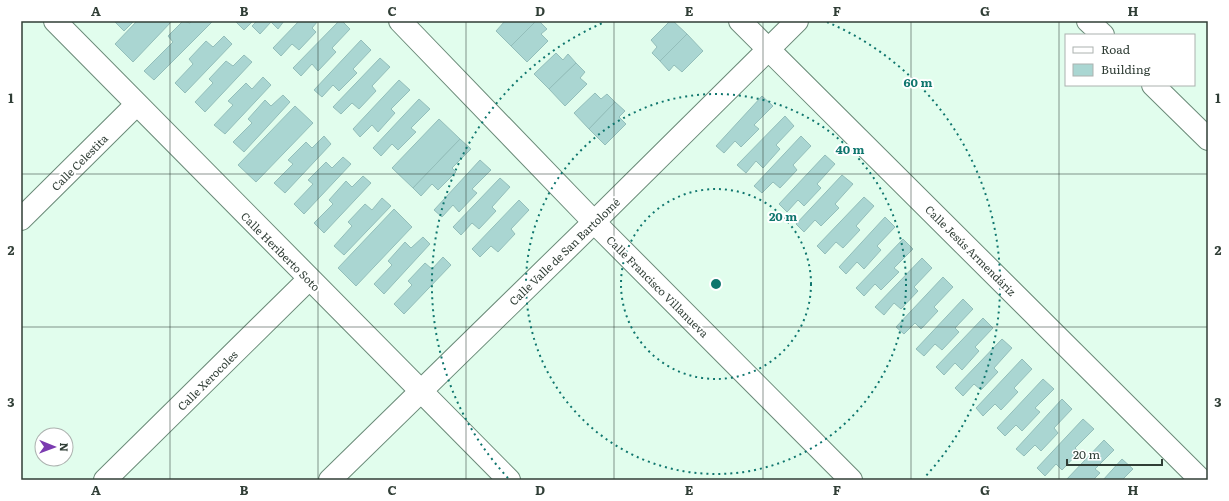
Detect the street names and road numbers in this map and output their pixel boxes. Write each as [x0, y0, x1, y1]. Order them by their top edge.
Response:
street label: Calle Celestita [47, 130, 111, 194]
street label: Calle Valle de San Bartolomé [505, 193, 623, 308]
street label: Calle Jesús Armendáriz [922, 201, 1020, 299]
street label: Calle Heriberto Soto [238, 208, 324, 294]
street label: Calle Francisco Villanueva [603, 231, 713, 341]
street label: Calle Xerocoles [173, 346, 241, 414]

